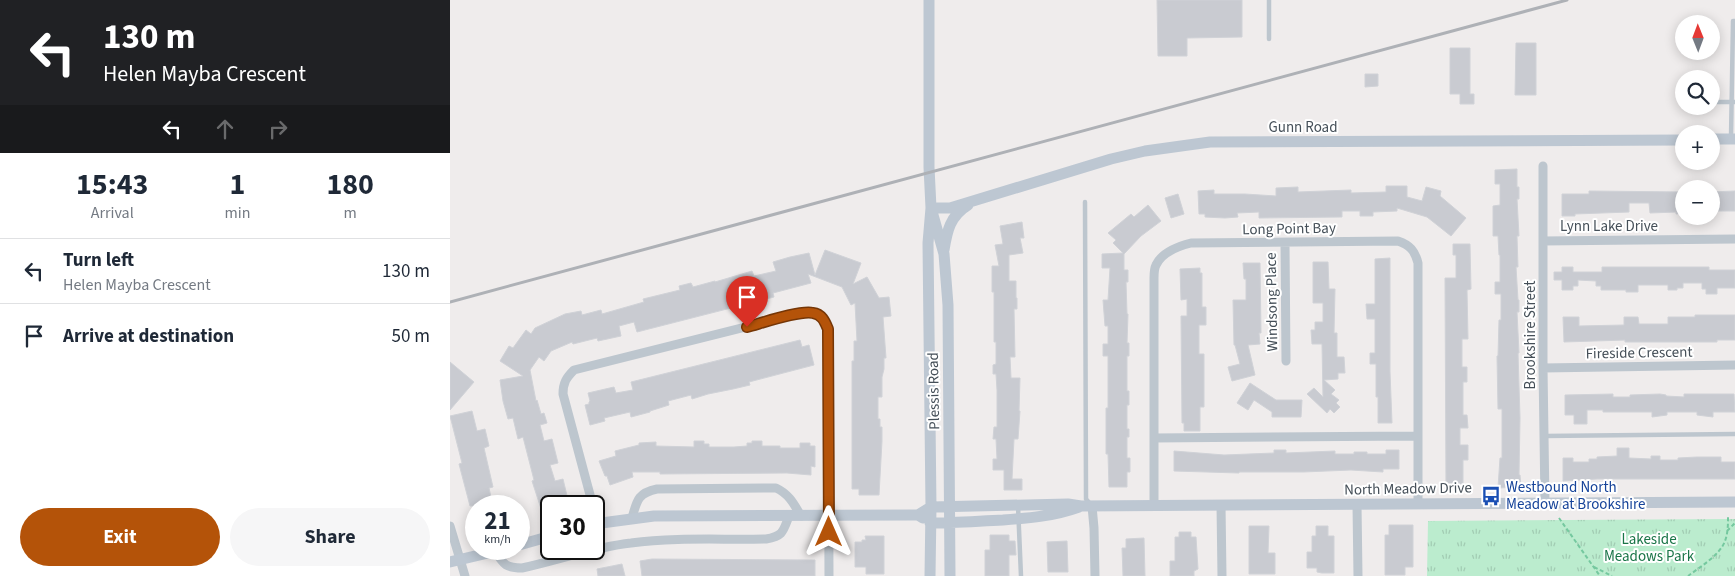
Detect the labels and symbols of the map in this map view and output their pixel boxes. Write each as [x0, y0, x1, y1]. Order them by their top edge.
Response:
north arrow [1675, 15, 1720, 60]
street label: Gunn Road [1268, 117, 1338, 138]
street label: Lynn Lake Drive [1560, 216, 1658, 237]
street label: Long Point Bay [1242, 218, 1336, 240]
street label: Windsong Place [1261, 252, 1283, 352]
pin [726, 276, 768, 327]
street label: Brookshire Street [1520, 281, 1541, 389]
street label: Fireside Crescent [1585, 342, 1693, 364]
street label: Plessis Road [923, 352, 945, 430]
street label: North Meadow Drive [1344, 477, 1472, 501]
place label: Westbound North Meadow at Brookshire [1506, 477, 1646, 515]
bus stop icon: Westbound North Meadow at Brookshire [1480, 485, 1502, 507]
speed limit sign: 30 [540, 495, 605, 560]
position arrow [802, 505, 854, 557]
park label: Lakeside Meadows Park [1604, 529, 1695, 567]

